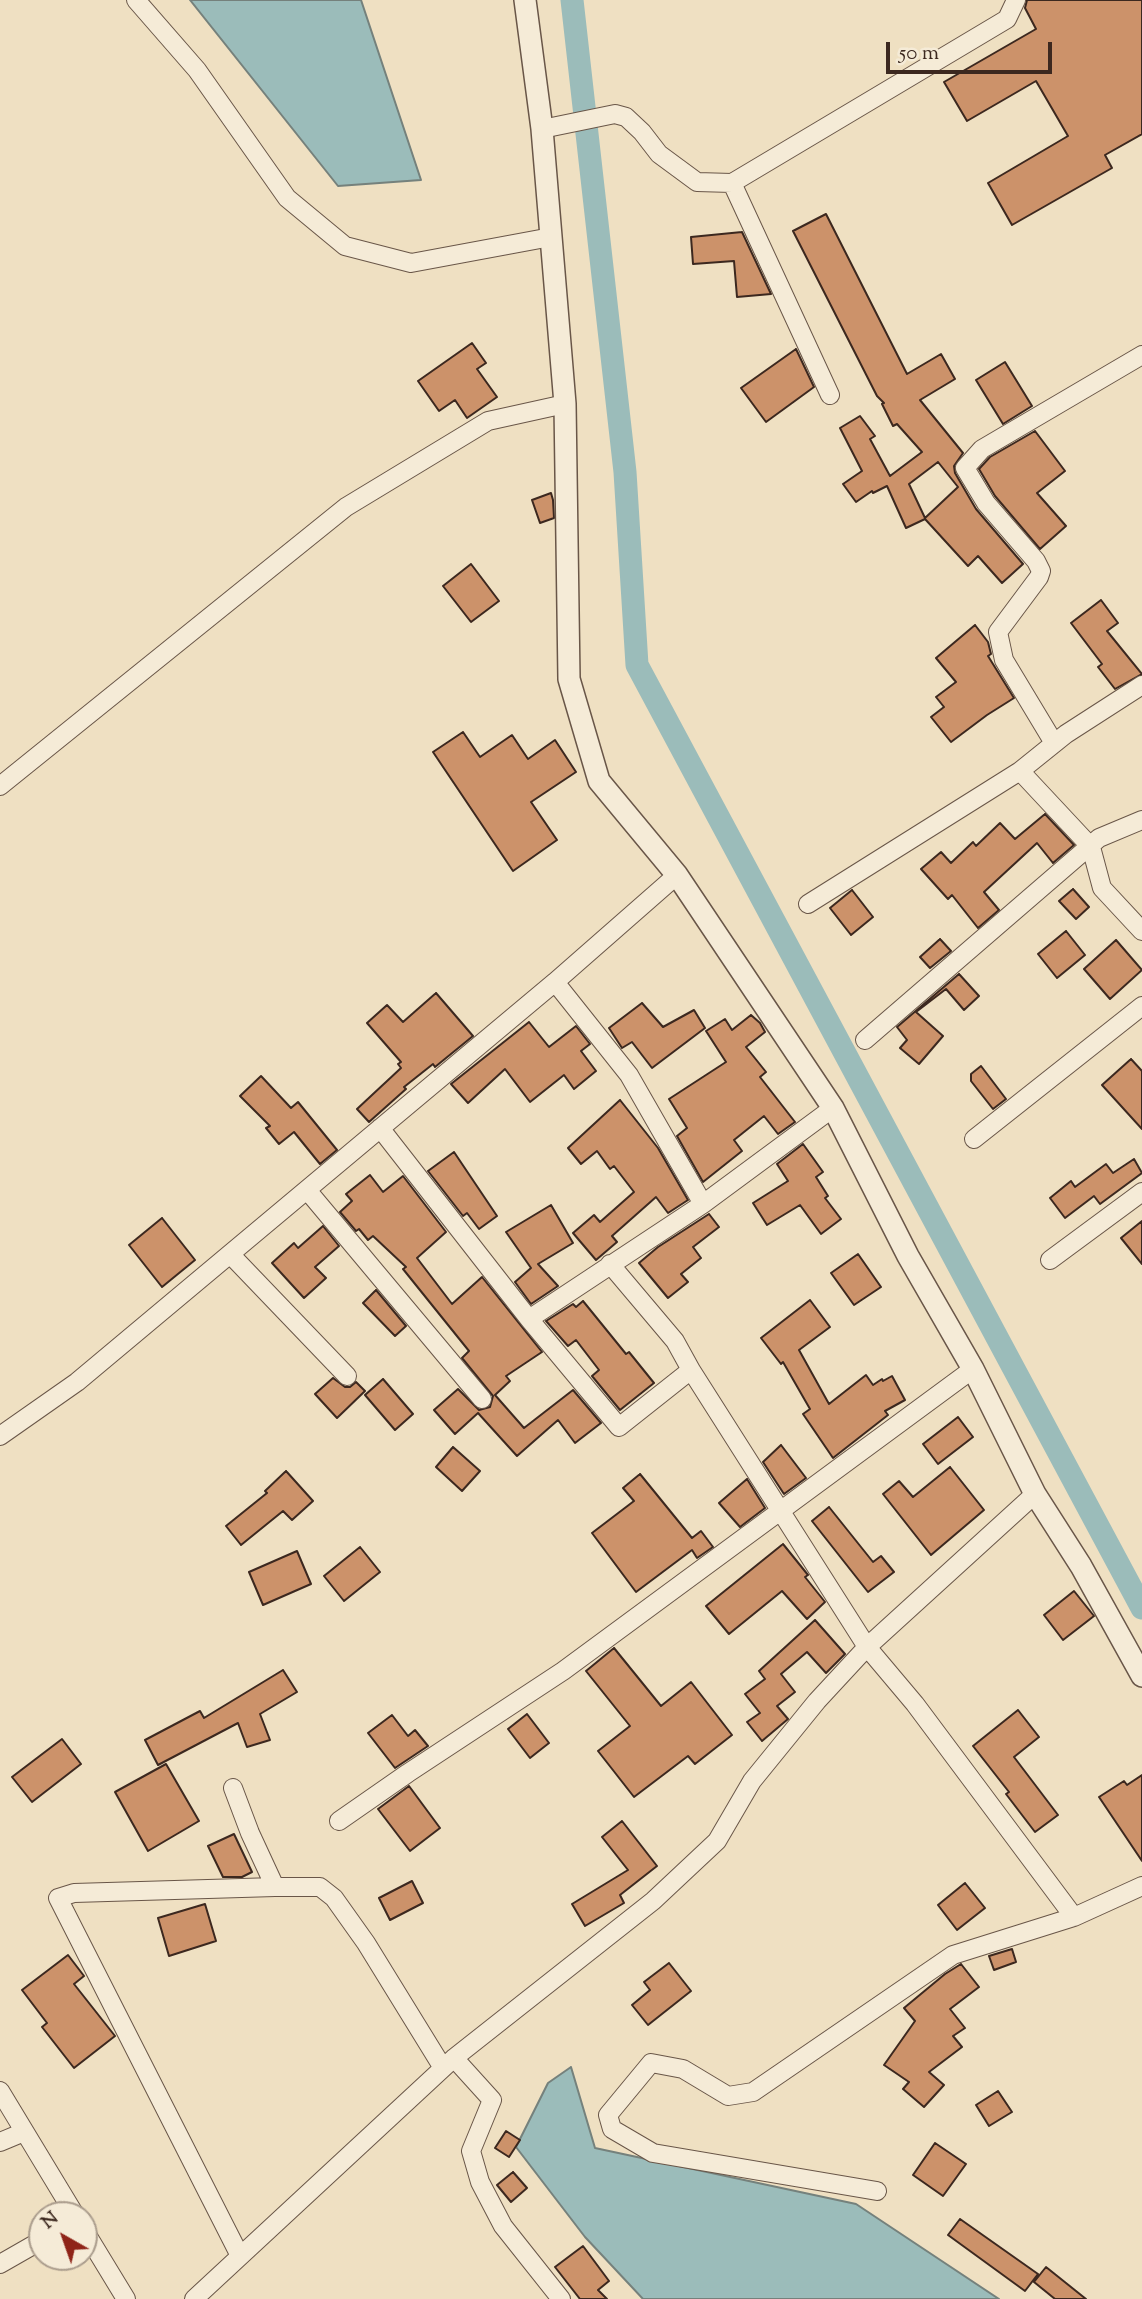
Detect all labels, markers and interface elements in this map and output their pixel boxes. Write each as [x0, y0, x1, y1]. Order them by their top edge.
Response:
scale bar [890, 28, 1056, 72]
text: 50 m [899, 39, 939, 69]
north arrow [28, 2201, 98, 2271]
text: N [36, 2206, 65, 2236]

